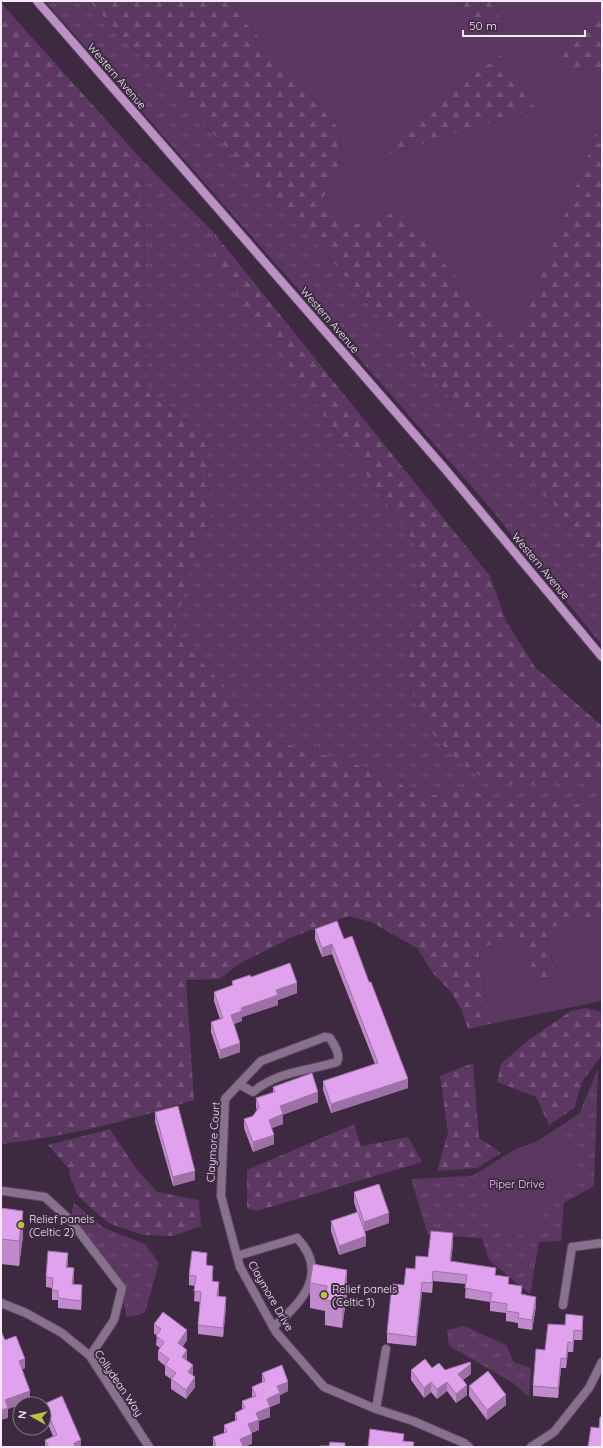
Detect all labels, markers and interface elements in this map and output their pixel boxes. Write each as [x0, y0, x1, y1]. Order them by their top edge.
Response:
scale bar [463, 12, 585, 38]
text: 50 m [469, 18, 497, 33]
street label: Western Avenue [85, 40, 149, 112]
street label: Western Avenue [298, 284, 362, 356]
street label: Western Avenue [509, 530, 573, 602]
street label: Claymore Court [203, 1101, 223, 1183]
park label: Piper Drive [489, 1177, 545, 1191]
place label: Relief panels (Celtic 2) [29, 1212, 94, 1239]
marker: Relief panels (Celtic 2) [16, 1220, 26, 1230]
street label: Claymore Drive [245, 1258, 297, 1334]
place label: Relief panels (Celtic 1) [332, 1282, 397, 1309]
marker: Relief panels (Celtic 1) [319, 1290, 329, 1300]
street label: Collydean Way [92, 1347, 146, 1419]
north arrow [12, 1396, 52, 1436]
text: N [15, 1410, 30, 1420]

